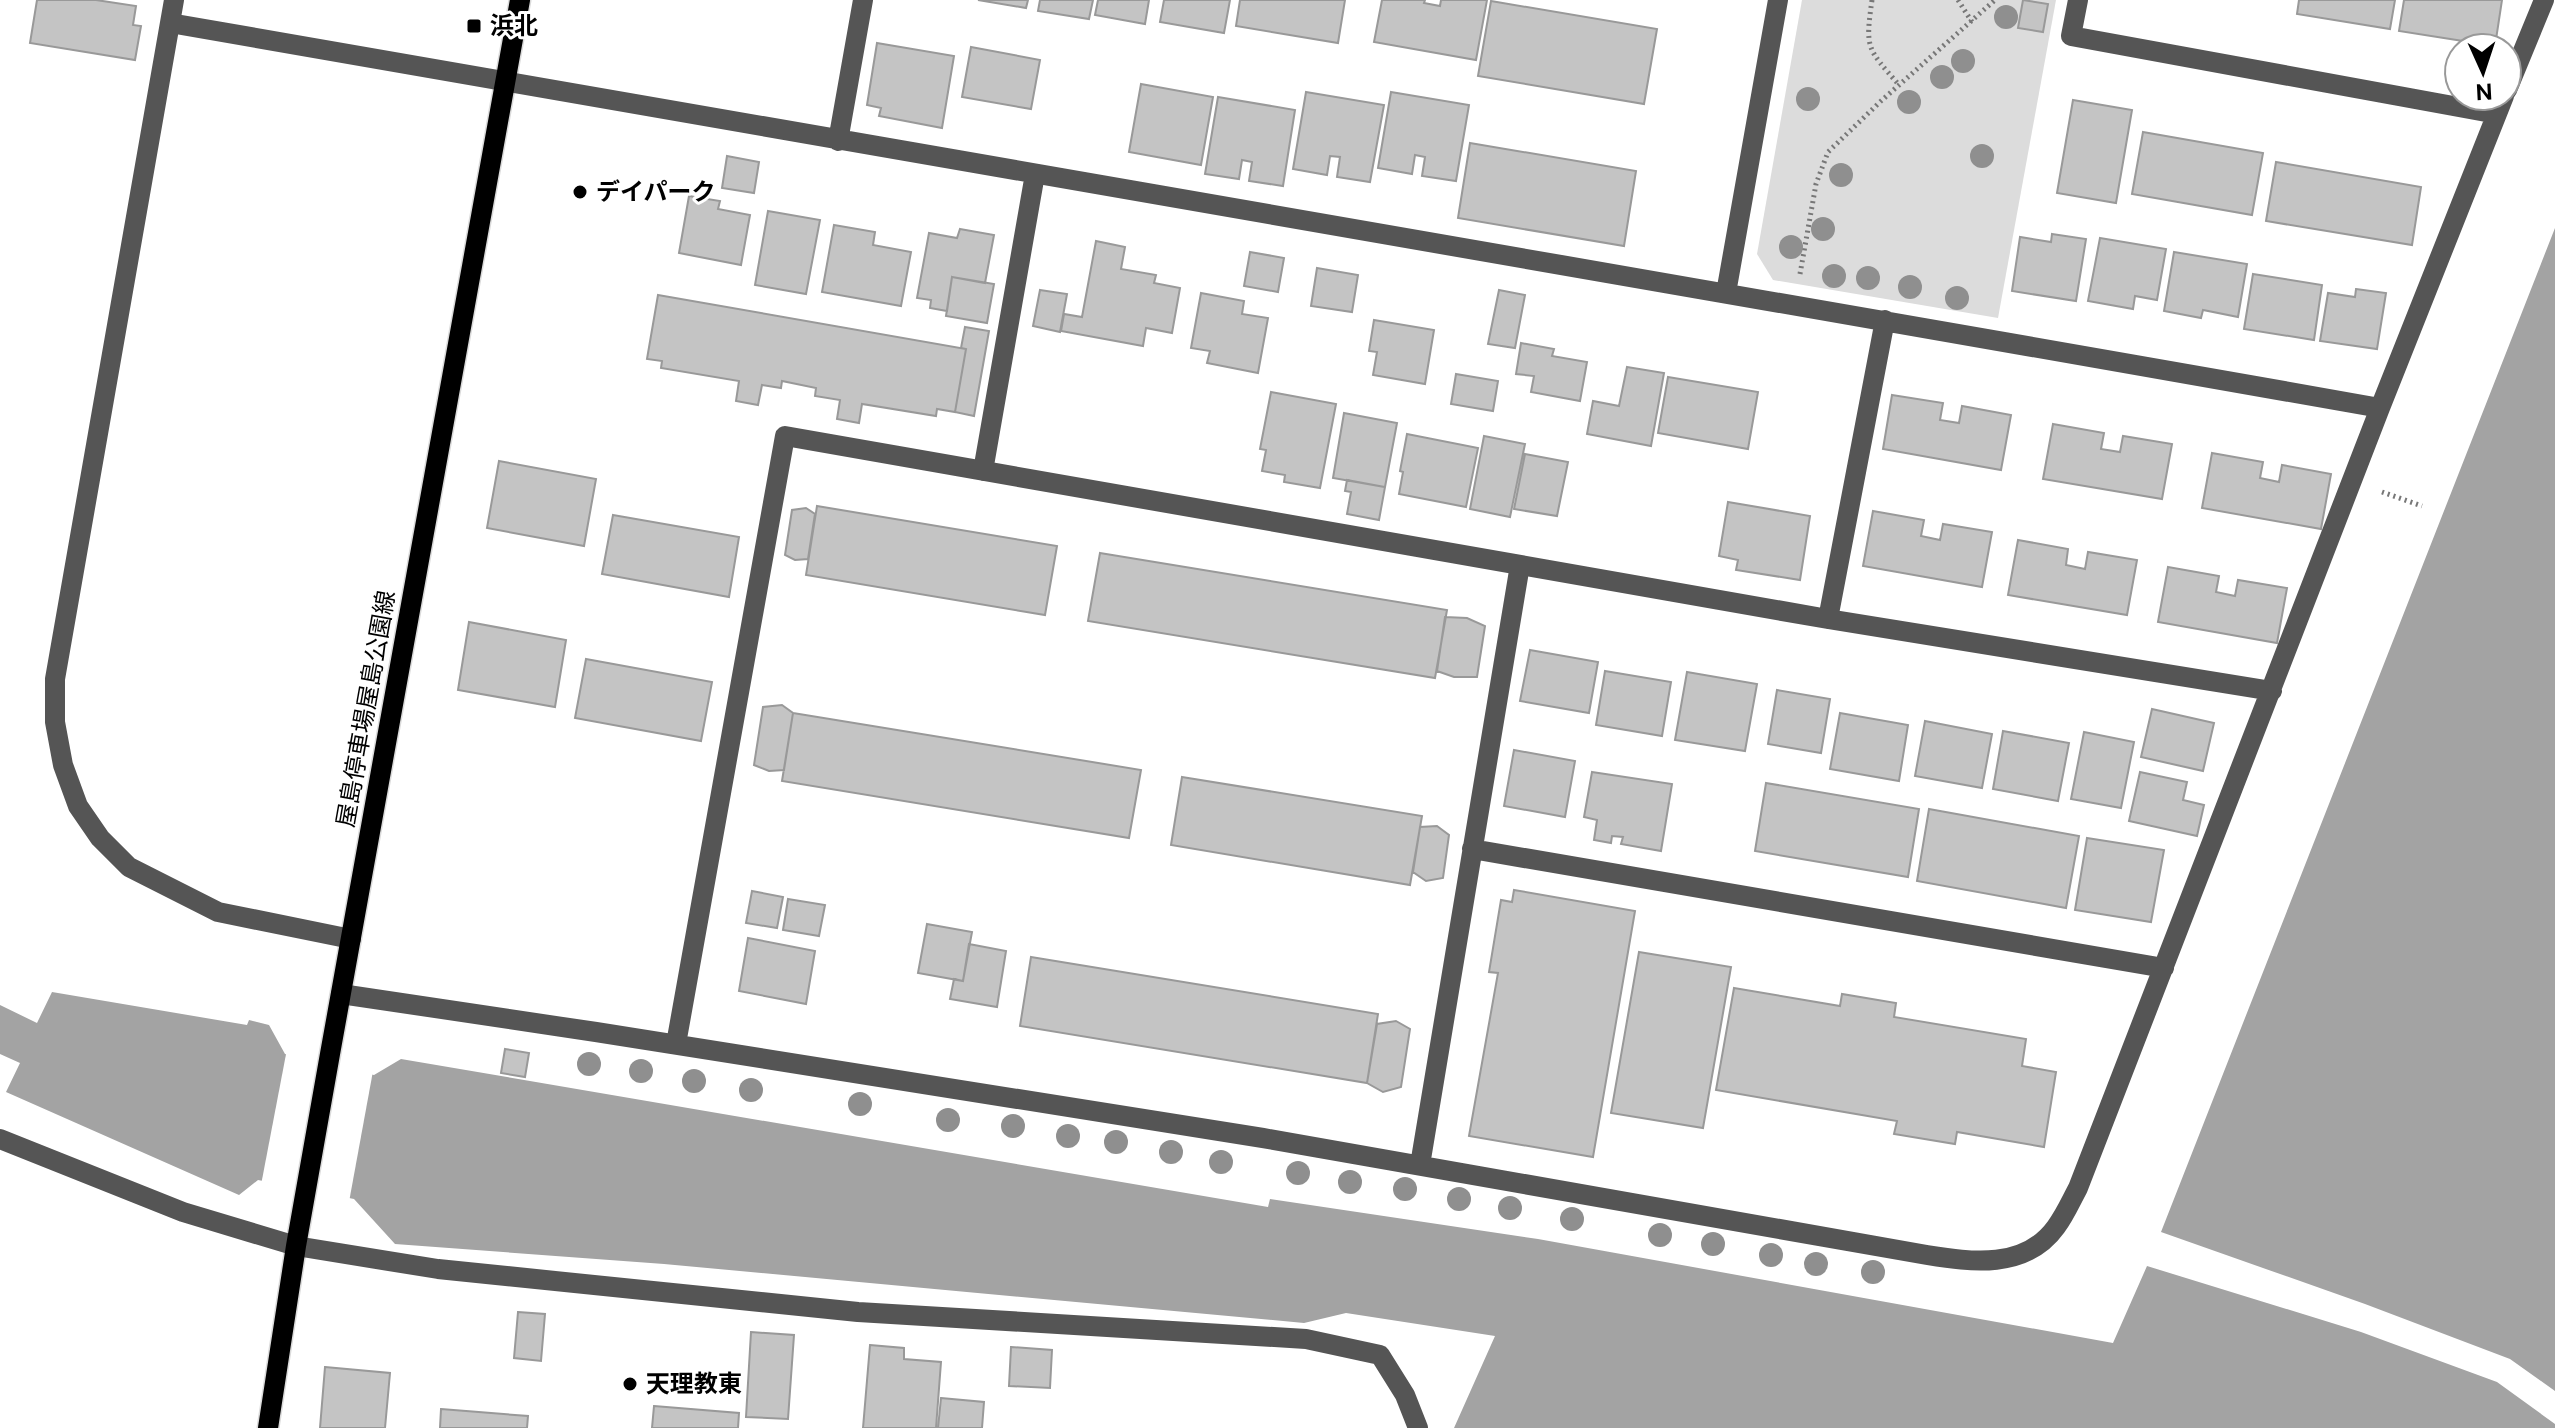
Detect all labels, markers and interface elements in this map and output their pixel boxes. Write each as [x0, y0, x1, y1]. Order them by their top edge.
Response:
place label: 浜北 [490, 11, 538, 39]
marker: 浜北 [465, 17, 483, 35]
north arrow [2443, 32, 2523, 112]
text: N [2475, 79, 2493, 105]
place label: デイパーク [596, 177, 716, 205]
marker: デイパーク [571, 183, 589, 201]
street label: 屋島停車場屋島公園線 [330, 588, 400, 829]
place label: 天理教東 [646, 1369, 742, 1397]
marker: 天理教東 [621, 1375, 639, 1393]

